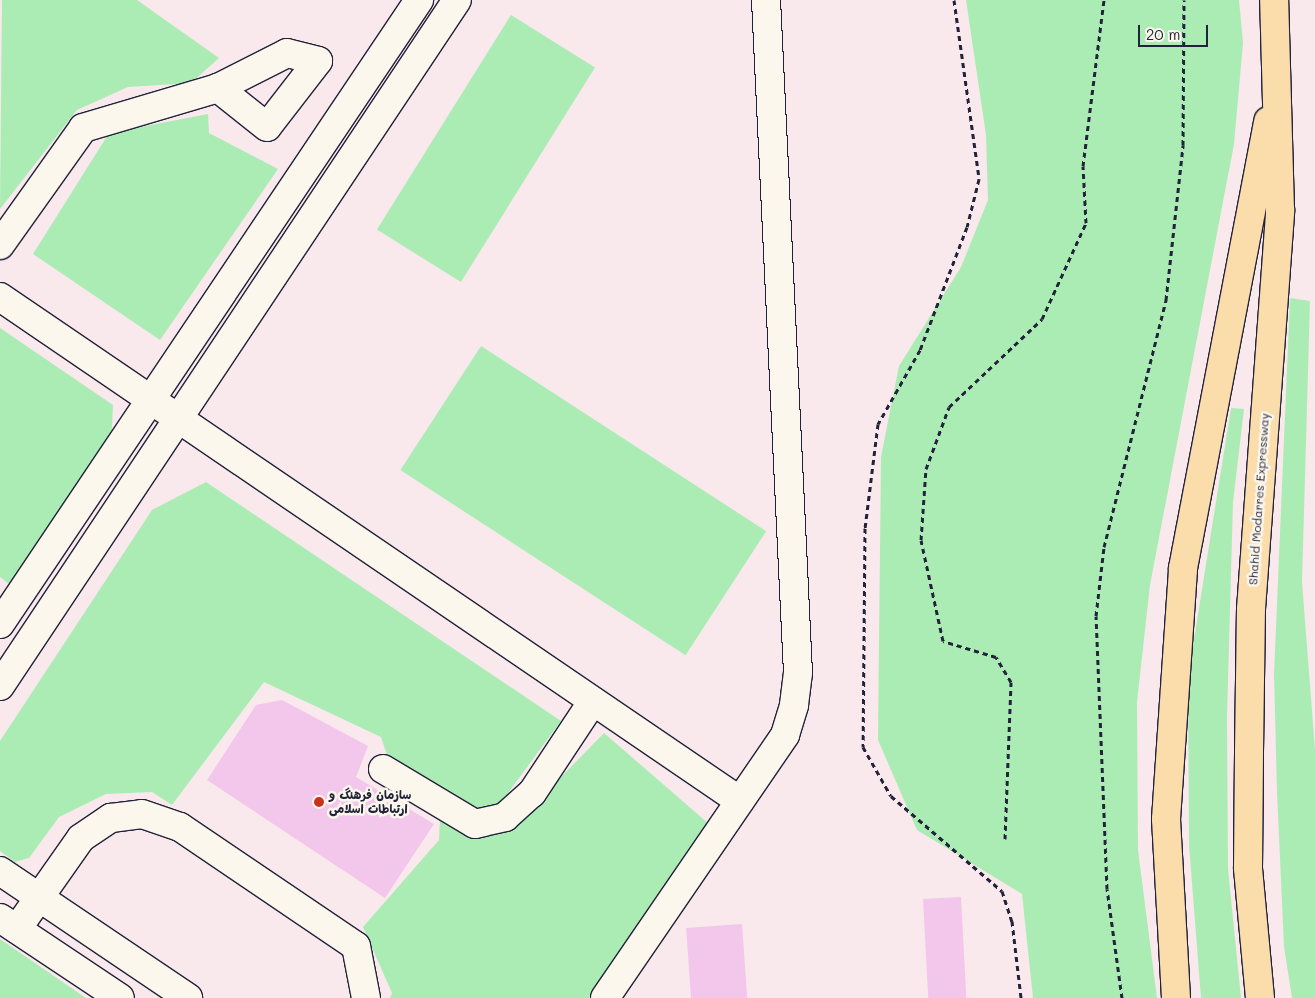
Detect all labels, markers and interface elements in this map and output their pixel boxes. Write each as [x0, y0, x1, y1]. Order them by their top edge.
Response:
scale bar [1140, 15, 1210, 47]
text: 20 m [1146, 24, 1180, 44]
street label: Shahid Modarres Expressway [1246, 413, 1272, 585]
place label: سازمان فرهنگ و ارتباطات اسلامی [329, 788, 411, 816]
marker: سازمان فرهنگ و ارتباطات اسلامی [313, 796, 325, 808]

